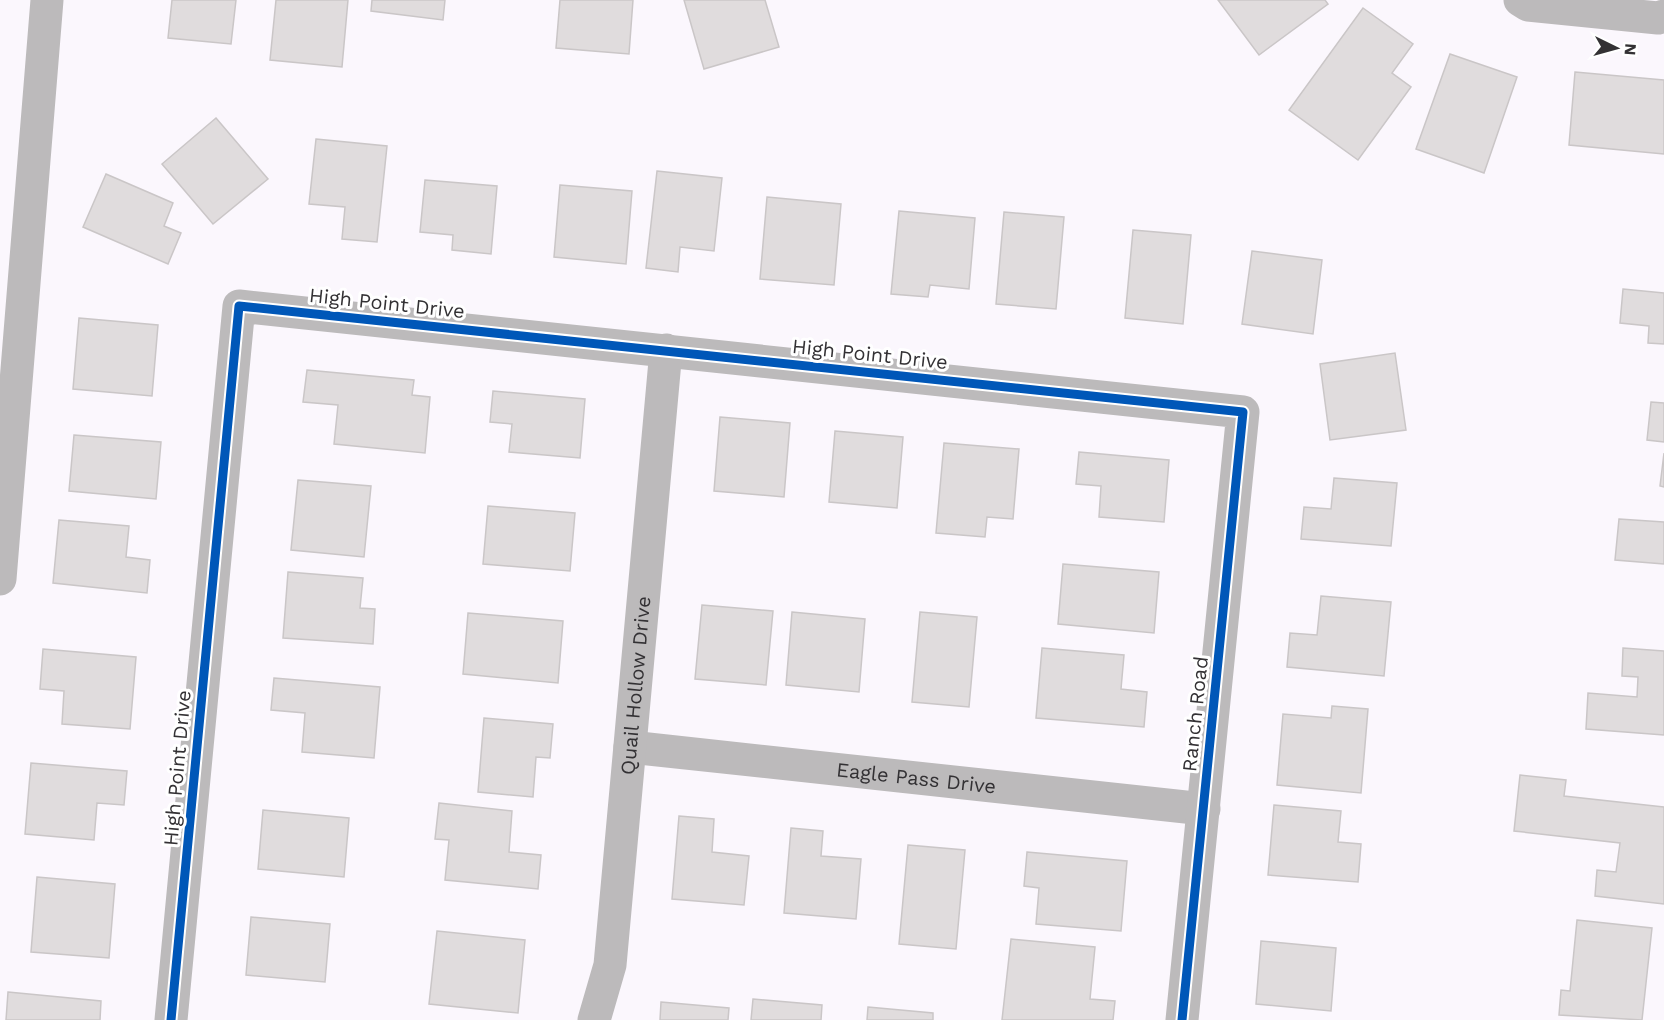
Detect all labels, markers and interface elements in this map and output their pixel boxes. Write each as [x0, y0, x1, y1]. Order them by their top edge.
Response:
north arrow [1586, 18, 1646, 78]
text: N [1620, 43, 1640, 56]
street label: High Point Drive [308, 283, 466, 323]
street label: High Point Drive [791, 334, 949, 374]
street label: Quail Hollow Drive [615, 595, 656, 776]
street label: Ranch Road [1177, 655, 1213, 773]
street label: High Point Drive [158, 689, 196, 847]
street label: Eagle Pass Drive [835, 757, 997, 798]

